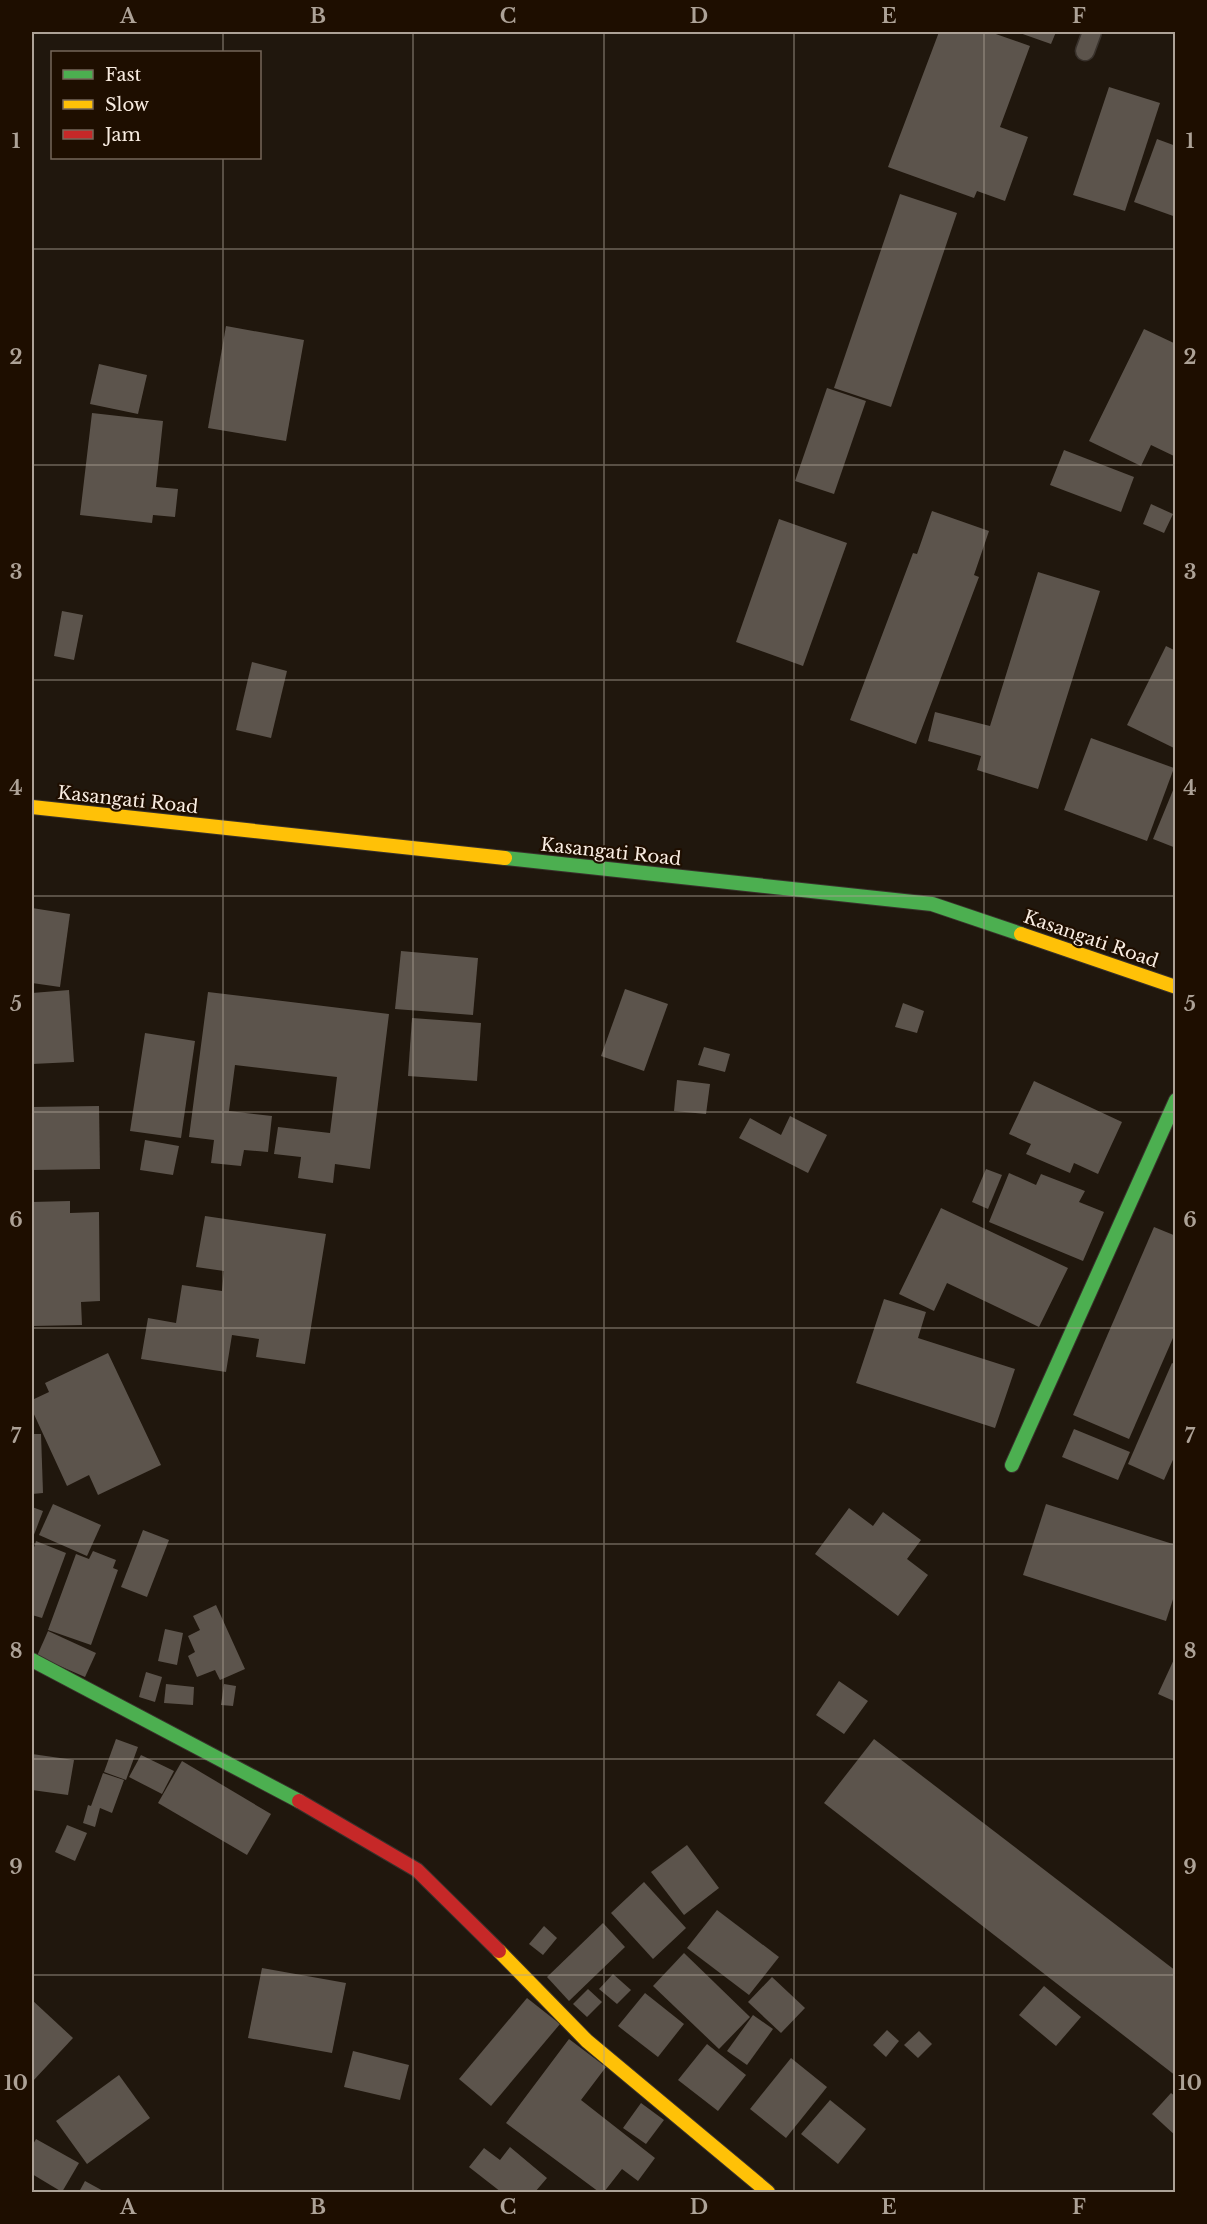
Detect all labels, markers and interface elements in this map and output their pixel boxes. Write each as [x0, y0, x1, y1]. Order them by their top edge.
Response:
text: A [119, 4, 137, 28]
text: B [310, 4, 326, 28]
text: C [500, 4, 516, 28]
text: D [690, 4, 708, 28]
text: E [881, 4, 897, 28]
text: F [1072, 4, 1086, 28]
legend [51, 51, 261, 159]
text: Fast [105, 64, 142, 86]
text: Slow [105, 94, 150, 116]
text: Jam [103, 124, 141, 146]
text: 1 [12, 129, 21, 153]
text: 1 [1186, 129, 1195, 153]
text: 2 [9, 345, 23, 369]
text: 2 [1183, 345, 1197, 369]
text: 3 [10, 560, 22, 584]
text: 3 [1184, 560, 1196, 584]
text: 4 [9, 776, 23, 800]
text: 4 [1183, 776, 1197, 800]
street label: Kasangati Road [57, 782, 199, 818]
street label: Kasangati Road [540, 834, 682, 870]
street label: Kasangati Road [1021, 906, 1161, 972]
text: 5 [10, 992, 22, 1016]
text: 5 [1184, 992, 1196, 1016]
text: 6 [9, 1208, 23, 1232]
text: 6 [1183, 1208, 1197, 1232]
text: 7 [11, 1424, 22, 1448]
text: 7 [1185, 1424, 1196, 1448]
text: 8 [10, 1639, 22, 1663]
text: 8 [1184, 1639, 1196, 1663]
text: 9 [9, 1855, 23, 1879]
text: 9 [1183, 1855, 1197, 1879]
text: 10 [4, 2071, 28, 2095]
text: 10 [1178, 2071, 1202, 2095]
text: A [119, 2195, 137, 2219]
text: B [310, 2195, 326, 2219]
text: C [500, 2195, 516, 2219]
text: D [690, 2195, 708, 2219]
text: E [881, 2195, 897, 2219]
text: F [1072, 2195, 1086, 2219]

